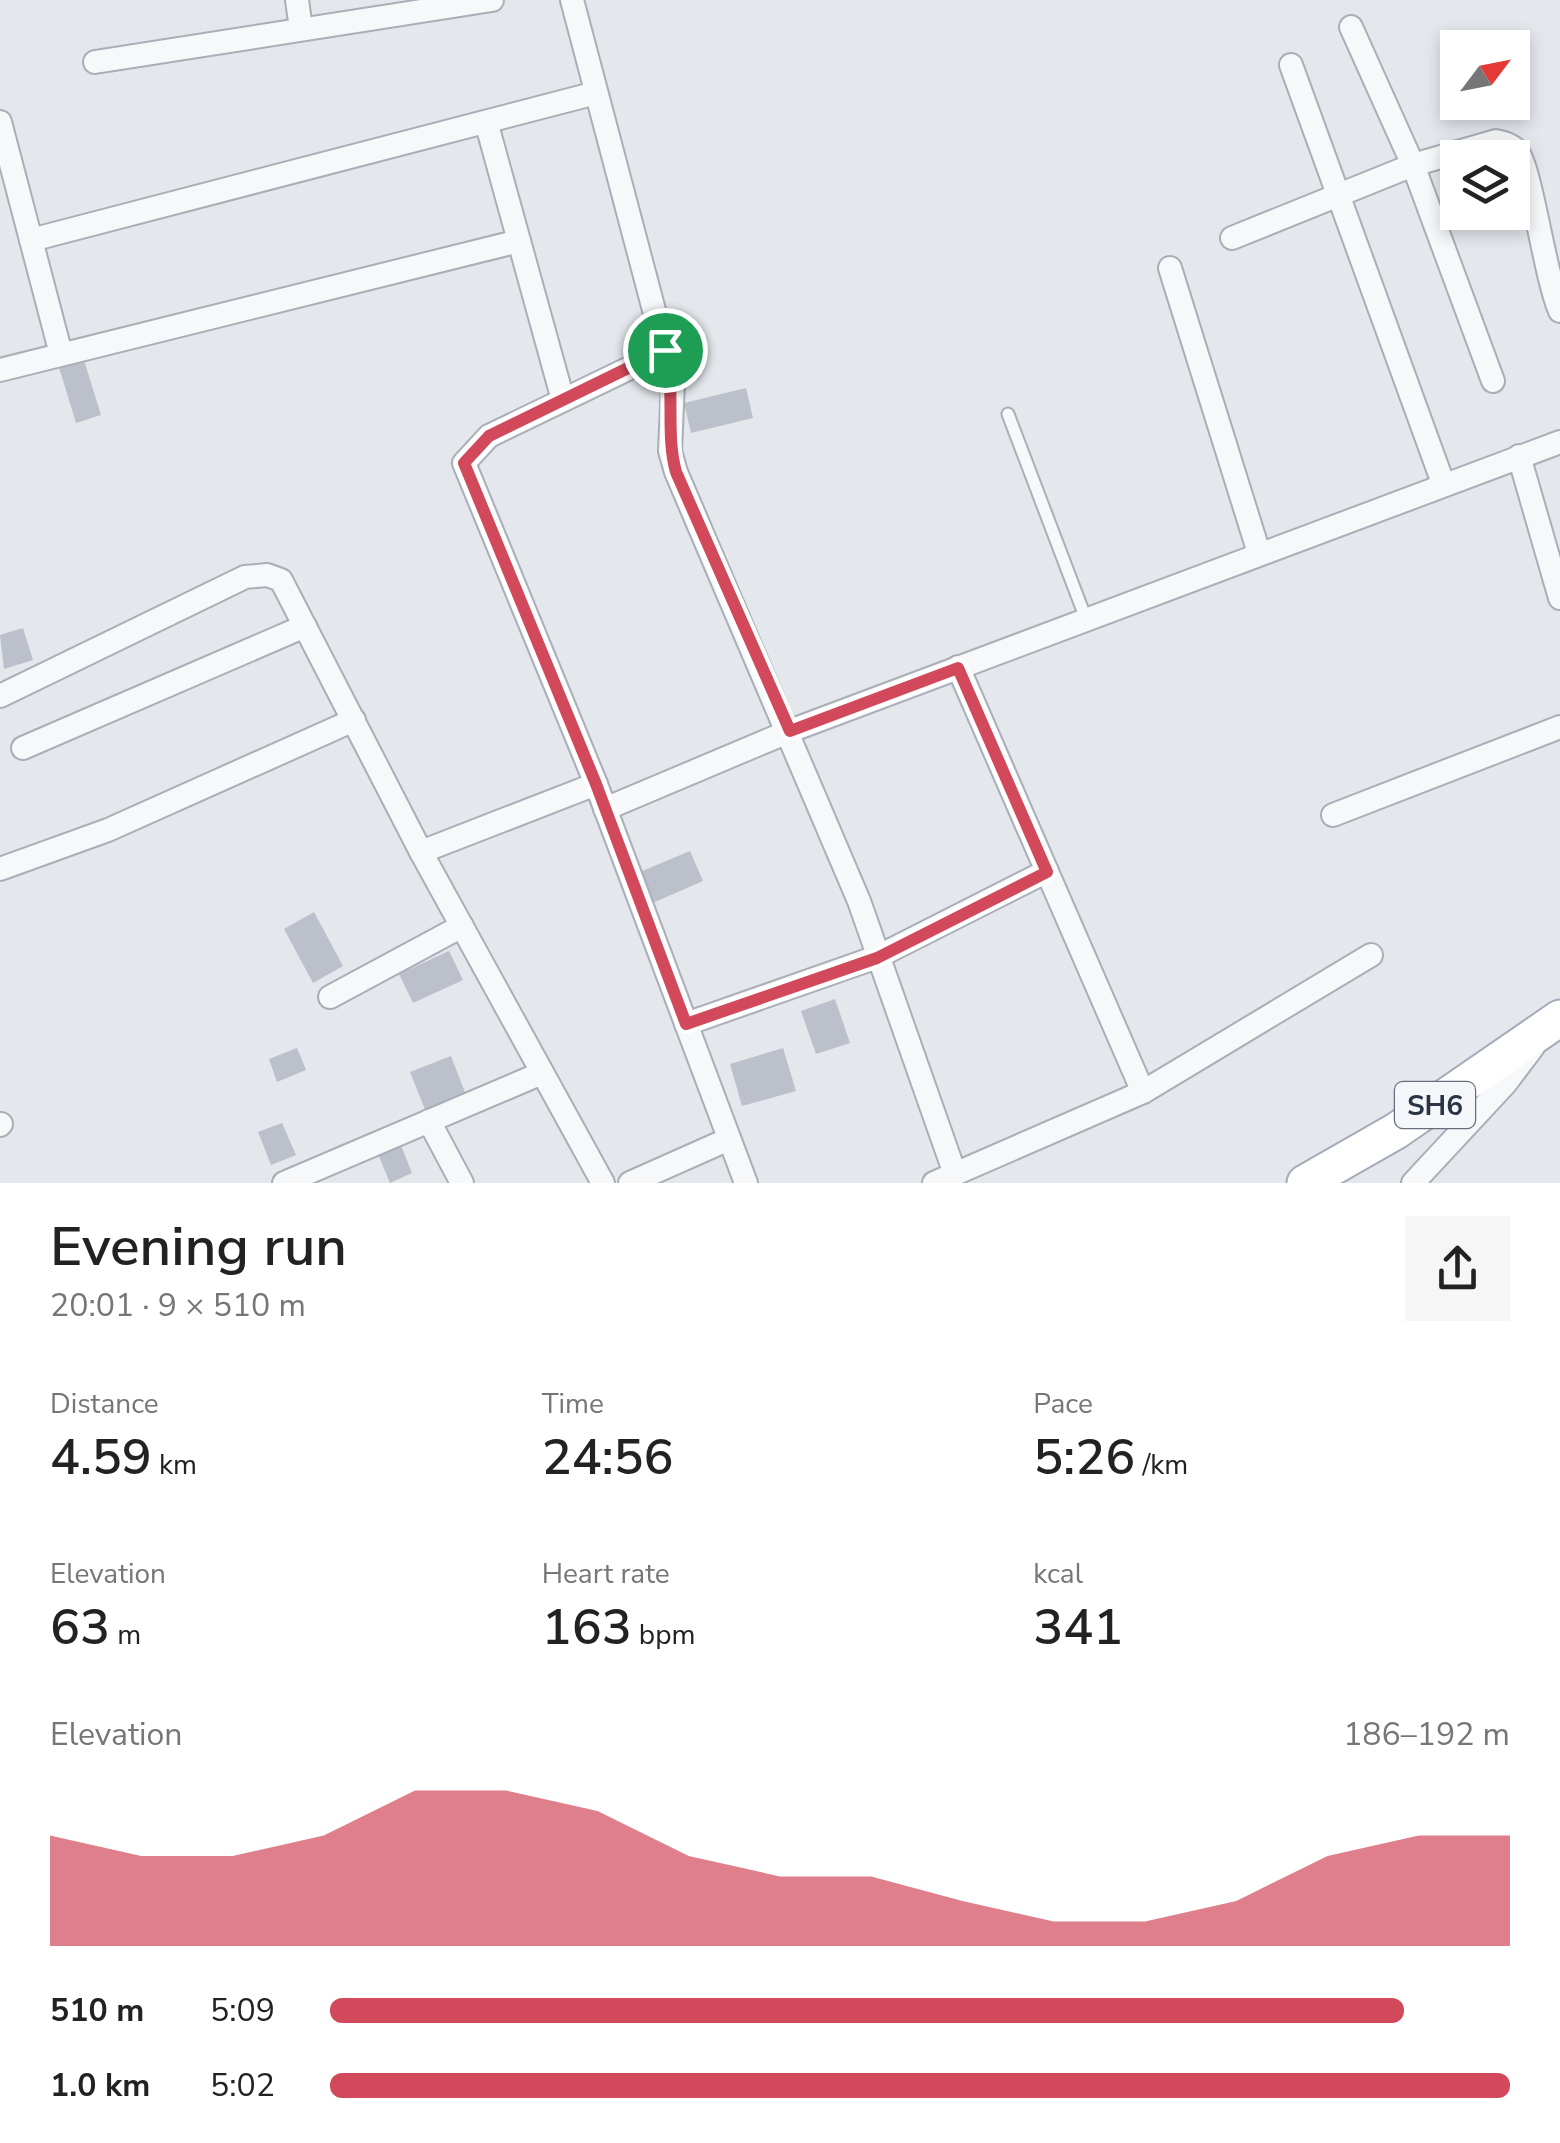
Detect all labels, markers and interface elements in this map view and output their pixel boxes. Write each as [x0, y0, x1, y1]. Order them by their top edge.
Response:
north arrow [1440, 30, 1530, 120]
map controls [1440, 30, 1530, 230]
button: layers [1440, 140, 1530, 230]
pin [623, 308, 708, 393]
icon: arrive [638, 323, 693, 378]
road number: SH6 [1395, 1082, 1475, 1128]
text: Evening run [50, 1209, 347, 1284]
button: share [1405, 1216, 1510, 1321]
text: 20:01 · 9 × 510 m [50, 1284, 306, 1327]
text: Distance [50, 1385, 159, 1423]
text: Time [542, 1385, 604, 1423]
text: Pace [1033, 1385, 1093, 1423]
text: 4.59 [50, 1423, 152, 1492]
text: 24:56 [542, 1423, 674, 1492]
text: 5:26 [1033, 1423, 1135, 1492]
text: km [152, 1446, 197, 1484]
text: /km [1135, 1446, 1188, 1484]
text: Elevation [50, 1555, 166, 1593]
text: Heart rate [542, 1555, 670, 1593]
text: kcal [1033, 1555, 1083, 1593]
text: 63 [50, 1593, 110, 1662]
text: 163 [542, 1593, 632, 1662]
text: 341 [1033, 1593, 1123, 1662]
text: m [110, 1616, 141, 1654]
text: bpm [632, 1616, 695, 1654]
text: Elevation [50, 1713, 183, 1756]
text: 186–192 m [1343, 1713, 1510, 1756]
text: 510 m [50, 1989, 144, 2032]
text: 5:09 [210, 1989, 275, 2032]
text: 1.0 km [50, 2064, 150, 2107]
text: 5:02 [210, 2064, 275, 2107]

